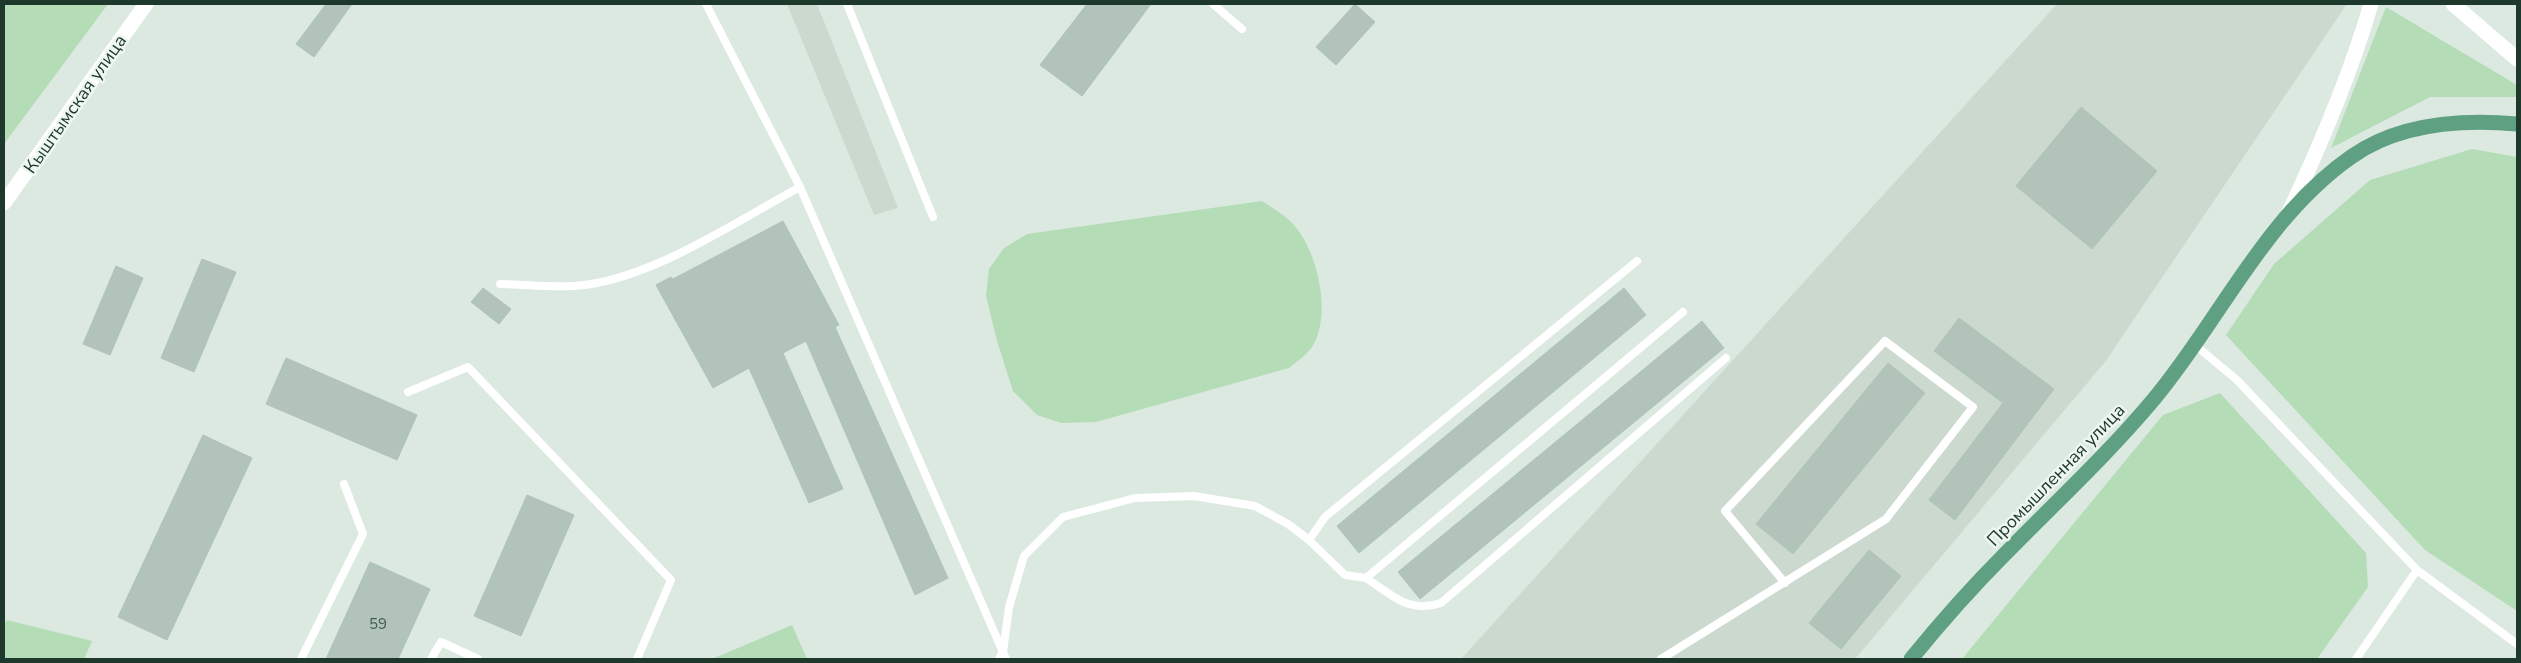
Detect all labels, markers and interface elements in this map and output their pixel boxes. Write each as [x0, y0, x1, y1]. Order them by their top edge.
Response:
street label: Кыштымская улица [18, 30, 132, 178]
street label: Промышленная улица [1982, 399, 2130, 551]
house number: 59 [369, 614, 387, 634]

